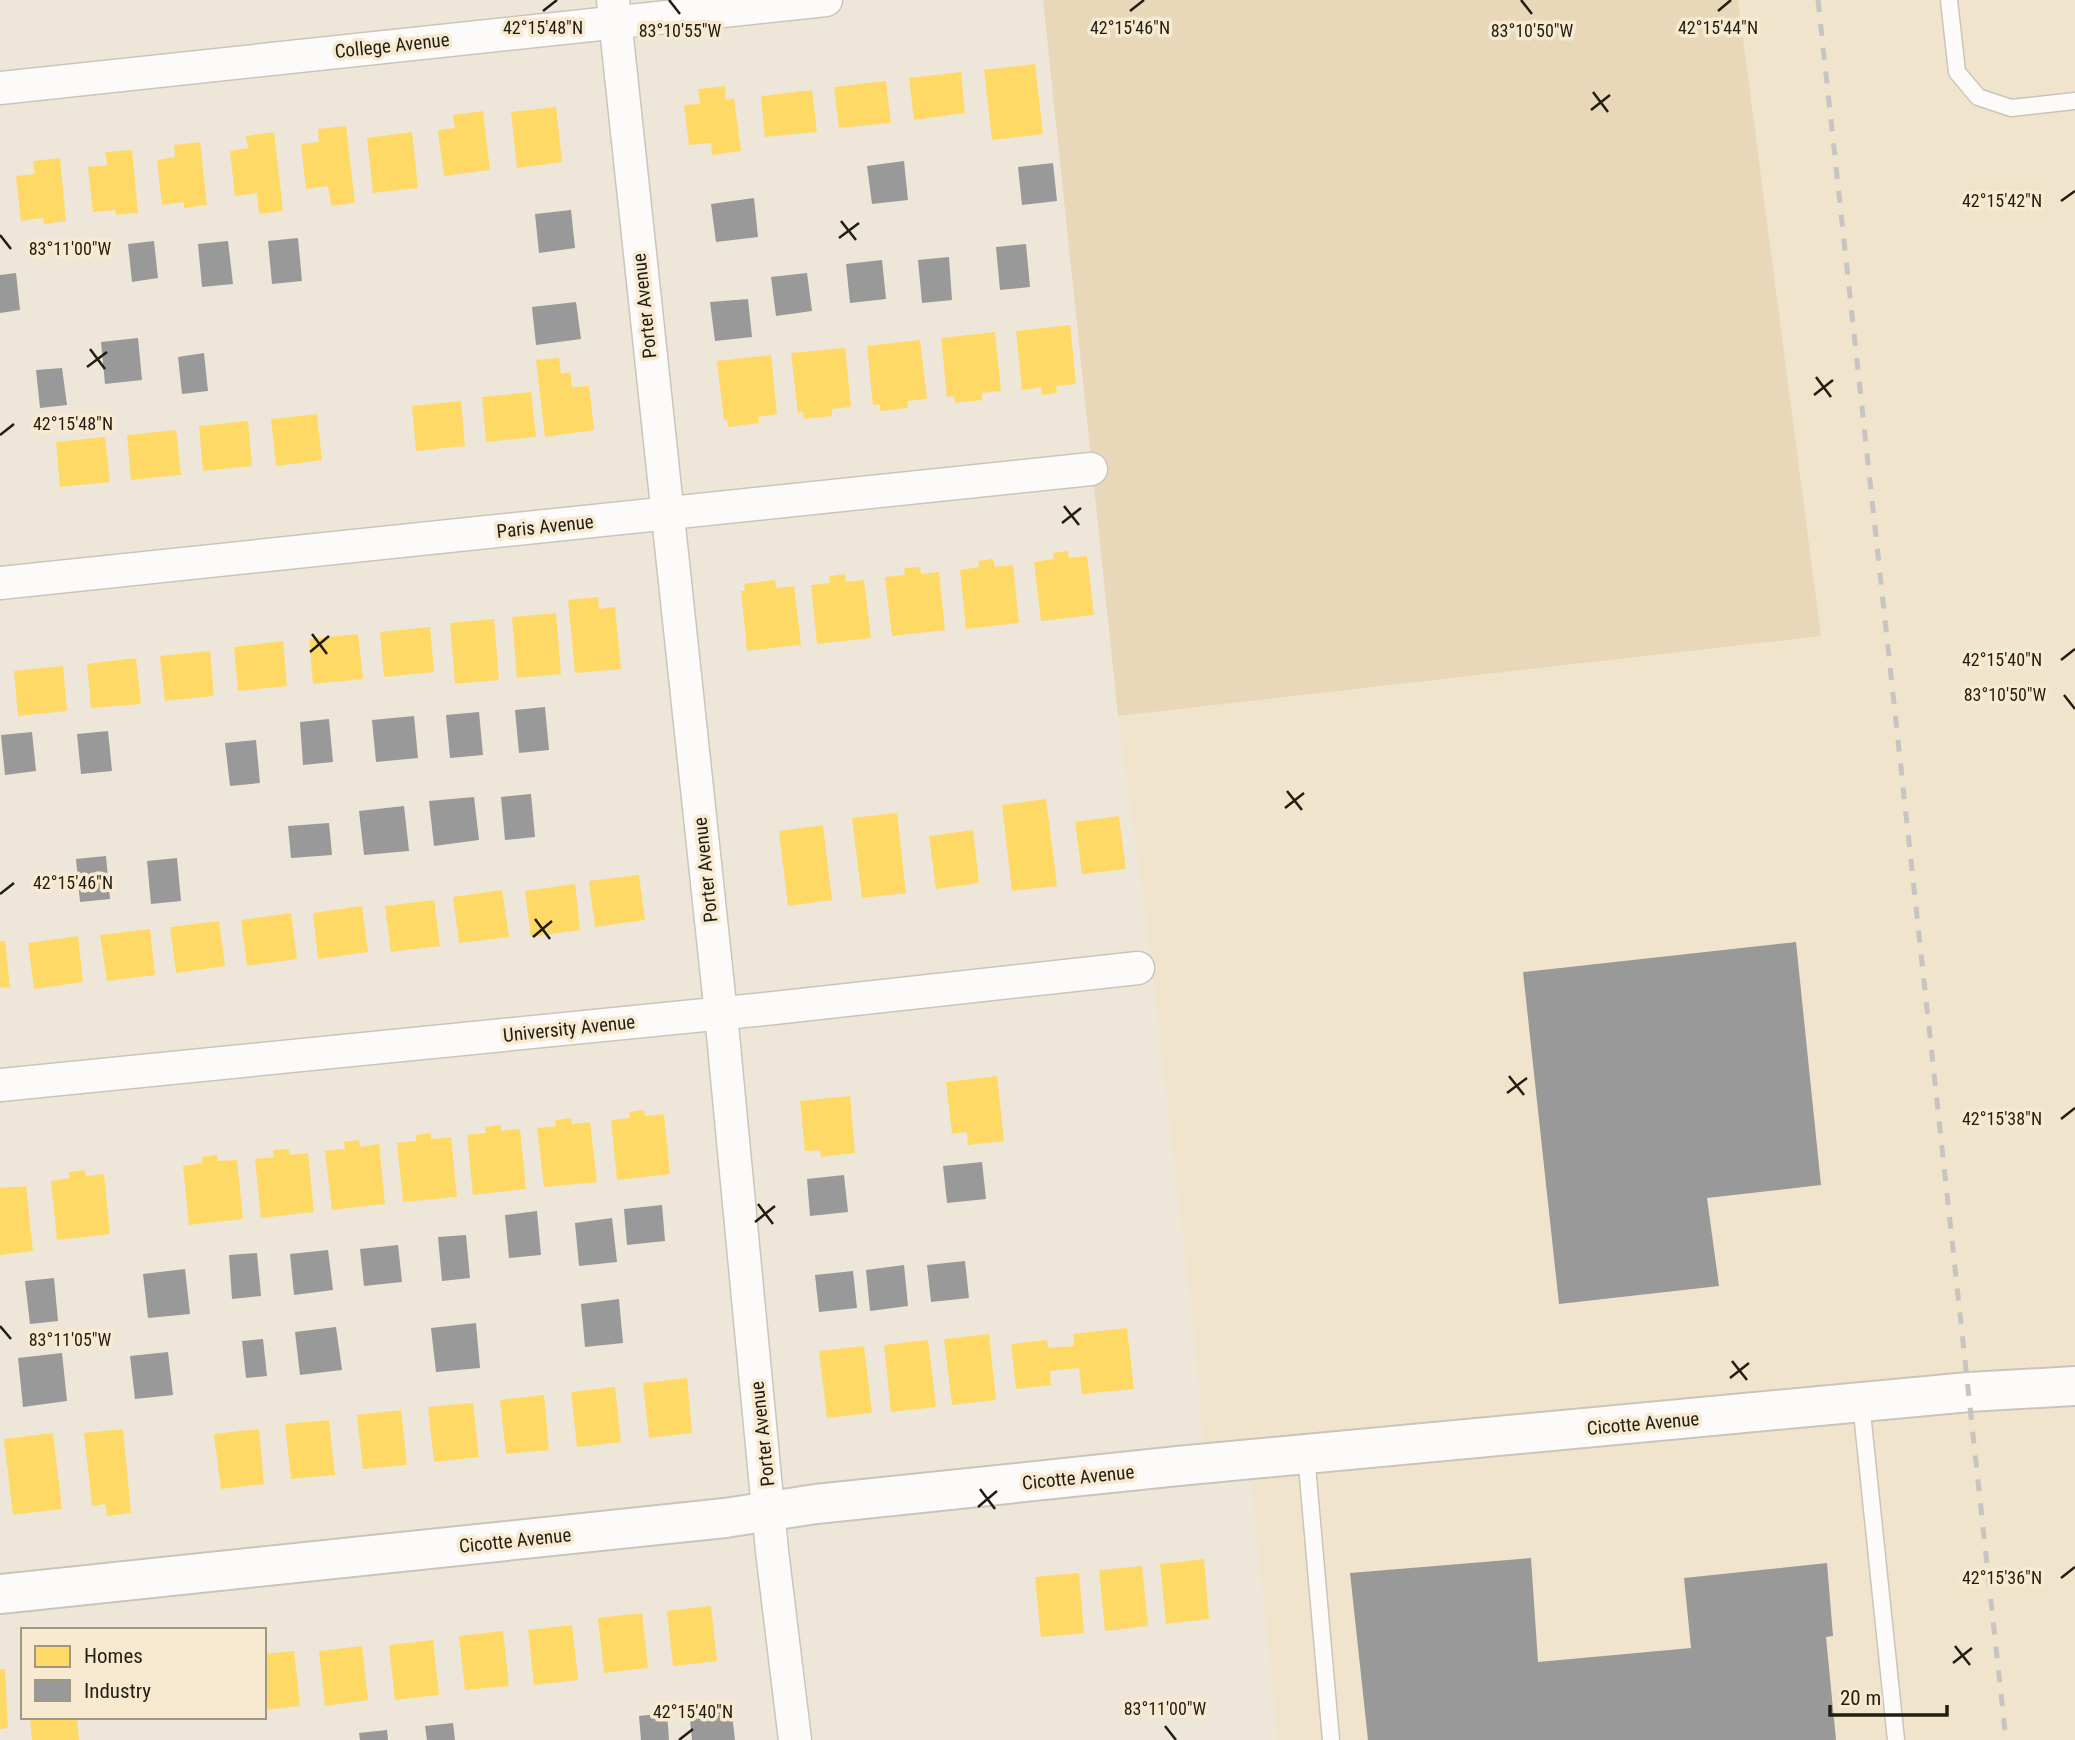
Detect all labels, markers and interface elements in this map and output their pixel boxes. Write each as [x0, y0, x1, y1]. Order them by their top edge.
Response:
text: 42°15'48"N [503, 17, 583, 38]
text: 42°15'46"N [1090, 17, 1170, 38]
text: 42°15'44"N [1678, 17, 1758, 38]
text: 83°10'55"W [639, 20, 722, 41]
text: 83°10'50"W [1491, 20, 1574, 41]
street label: College Avenue [334, 28, 451, 63]
text: 42°15'42"N [1962, 190, 2042, 211]
text: 83°11'00"W [29, 238, 112, 259]
street label: Porter Avenue [628, 252, 661, 360]
text: 42°15'48"N [33, 413, 113, 434]
street label: Paris Avenue [495, 510, 595, 543]
text: 42°15'40"N [1962, 649, 2042, 670]
text: 83°10'50"W [1964, 684, 2047, 705]
street label: Porter Avenue [689, 816, 722, 924]
text: 42°15'46"N [33, 872, 113, 893]
street label: University Avenue [502, 1010, 636, 1047]
text: 42°15'38"N [1962, 1108, 2042, 1129]
text: 83°11'05"W [29, 1329, 112, 1350]
street label: Porter Avenue [746, 1380, 779, 1488]
street label: Cicotte Avenue [1586, 1407, 1700, 1440]
street label: Cicotte Avenue [1021, 1460, 1135, 1495]
street label: Cicotte Avenue [458, 1523, 572, 1558]
text: 42°15'36"N [1962, 1567, 2042, 1588]
legend [21, 1628, 266, 1719]
text: Homes [84, 1644, 143, 1668]
scale bar [1830, 1674, 1947, 1718]
text: Industry [84, 1679, 151, 1703]
text: 20 m [1840, 1686, 1881, 1710]
text: 83°11'00"W [1124, 1698, 1207, 1719]
text: 42°15'40"N [653, 1701, 733, 1722]

